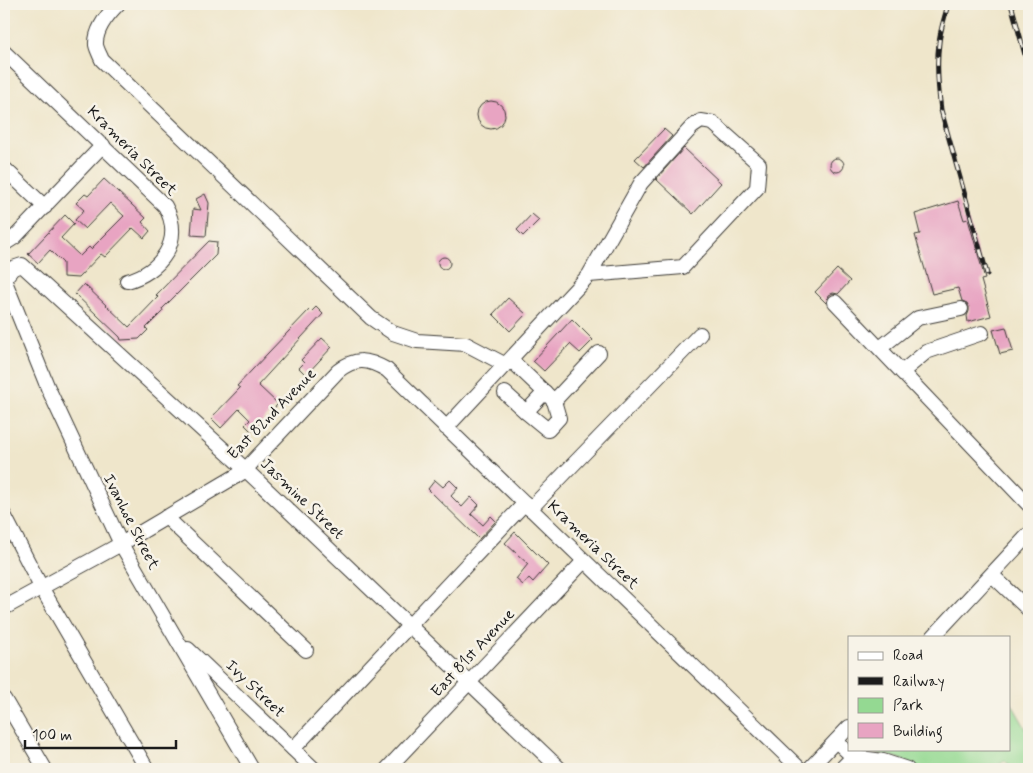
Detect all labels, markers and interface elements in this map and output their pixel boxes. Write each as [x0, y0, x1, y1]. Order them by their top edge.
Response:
street label: Krameria Street [82, 101, 182, 201]
street label: East 82nd Avenue [223, 364, 321, 464]
street label: Jasmine Street [256, 454, 348, 544]
street label: Ivanhoe Street [98, 471, 164, 574]
street label: Krameria Street [543, 496, 644, 595]
street label: East 81st Avenue [426, 604, 520, 702]
legend [848, 636, 1010, 750]
text: Road [893, 646, 923, 666]
street label: Ivy Street [221, 655, 290, 723]
text: Railway [893, 672, 945, 692]
text: Park [893, 696, 923, 716]
scale bar [25, 718, 176, 750]
text: Building [893, 722, 943, 743]
text: 100 m [32, 726, 72, 746]

